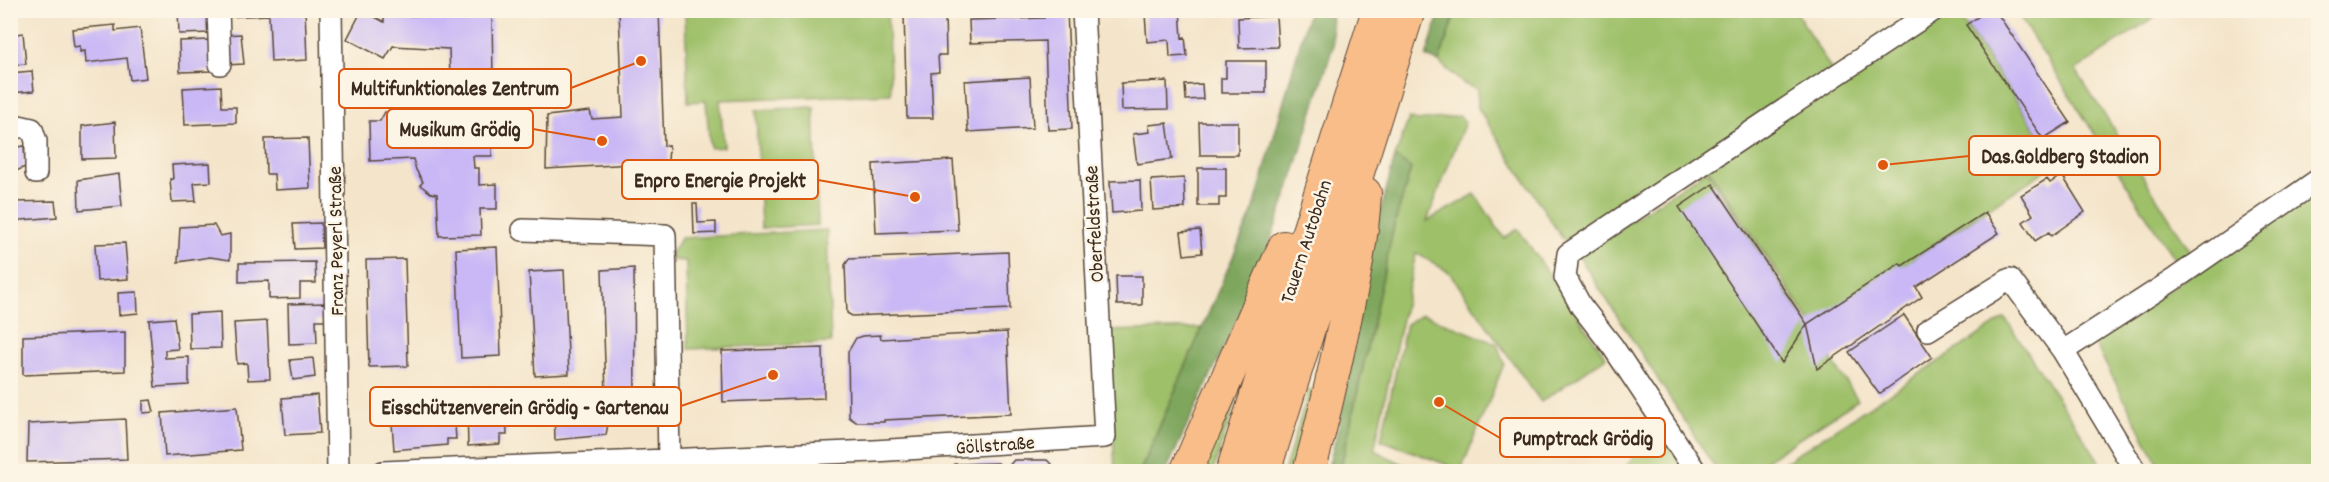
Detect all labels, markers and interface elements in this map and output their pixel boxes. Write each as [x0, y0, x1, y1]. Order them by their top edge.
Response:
callout: Multifunktionales Zentrum [339, 69, 571, 108]
text: Multifunktionales Zentrum [351, 76, 559, 106]
callout: Musikum Grödig [387, 109, 533, 148]
text: Musikum Grödig [399, 117, 521, 147]
callout: Das.Goldberg Stadion [1969, 136, 2160, 175]
text: Das.Goldberg Stadion [1981, 144, 2149, 174]
callout: Enpro Energie Projekt [622, 160, 818, 199]
street label: Oberfeldstraße [1079, 164, 1113, 283]
street label: Franz Peyerl Straße [323, 166, 353, 316]
text: Enpro Energie Projekt [634, 168, 806, 198]
street label: Tauern Autobahn [1275, 177, 1341, 307]
callout: Eisschützenverein Grödig - Gartenau [370, 387, 681, 426]
text: Eisschützenverein Grödig - Gartenau [381, 395, 669, 425]
callout: Pumptrack Grödig [1500, 418, 1665, 457]
text: Pumptrack Grödig [1513, 426, 1653, 456]
street label: Göllstraße [955, 430, 1036, 464]

